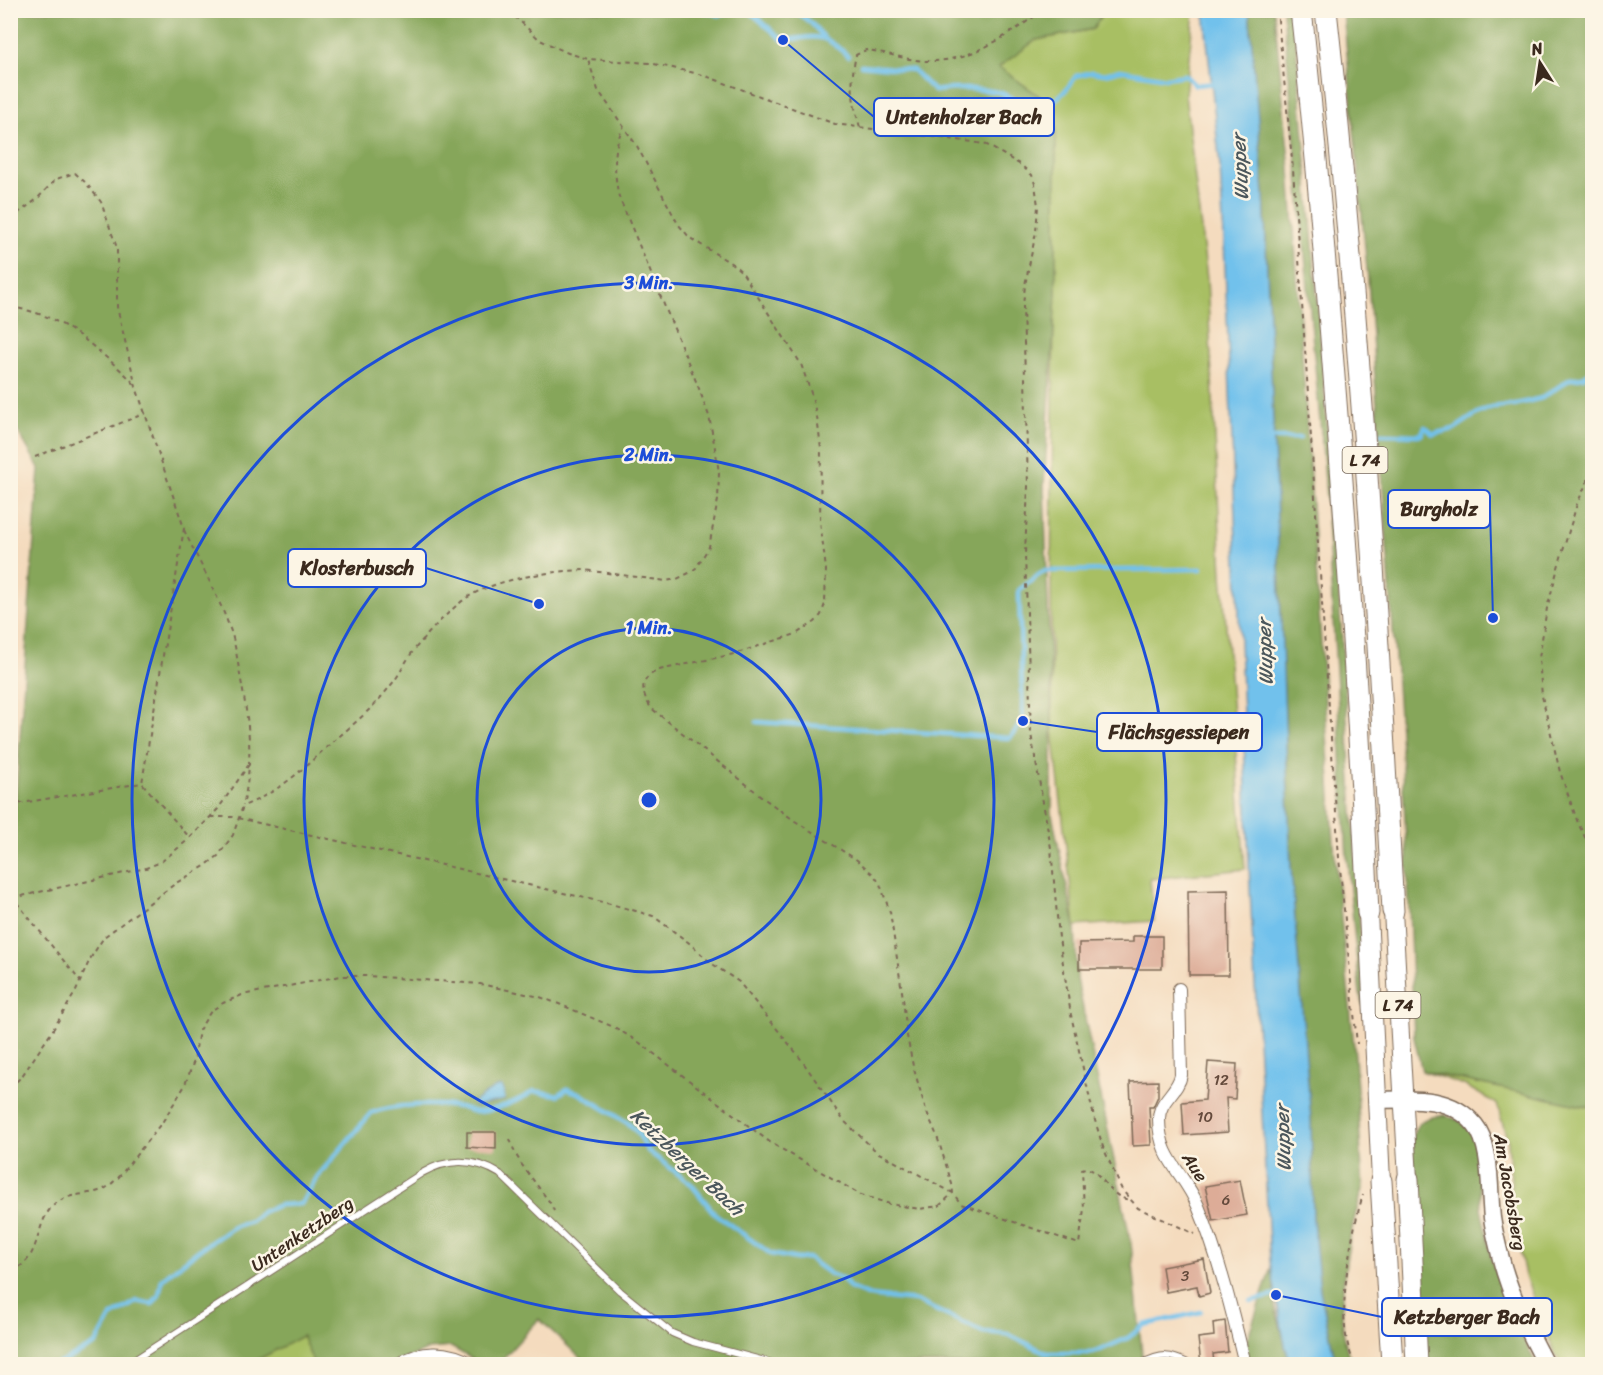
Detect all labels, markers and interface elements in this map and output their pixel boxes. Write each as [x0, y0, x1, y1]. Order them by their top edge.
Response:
north arrow [1510, 33, 1570, 93]
text: N [1528, 33, 1546, 64]
callout: Untenholzer Bach [874, 98, 1054, 136]
text: Untenholzer Bach [886, 100, 1042, 135]
water label: Wupper [1221, 129, 1259, 201]
text: 3 Min. [623, 267, 674, 299]
text: 2 Min. [623, 439, 674, 471]
road number: L 74 [1342, 447, 1388, 473]
callout: Burgholz [1388, 490, 1490, 528]
text: Burgholz [1400, 492, 1479, 527]
callout: Klosterbusch [288, 549, 426, 587]
text: Klosterbusch [299, 551, 414, 586]
text: 1 Min. [625, 612, 673, 644]
water label: Wupper [1246, 615, 1284, 685]
callout: Flächsgessiepen [1097, 713, 1262, 751]
text: Flächsgessiepen [1108, 715, 1250, 750]
centre of rings [639, 790, 659, 810]
road number: L 74 [1376, 992, 1420, 1018]
house number: 12 [1213, 1067, 1229, 1093]
water label: Ketzberger Bach [622, 1099, 754, 1226]
water label: Wupper [1264, 1101, 1302, 1171]
house number: 10 [1197, 1104, 1213, 1130]
street label: Am Jacobsberg [1484, 1130, 1536, 1253]
street label: Aue [1173, 1145, 1217, 1189]
house number: 6 [1222, 1187, 1230, 1213]
street label: Untenketzberg [244, 1188, 360, 1280]
house number: 3 [1181, 1263, 1189, 1289]
callout: Ketzberger Bach [1382, 1298, 1552, 1336]
text: Ketzberger Bach [1393, 1300, 1541, 1335]

